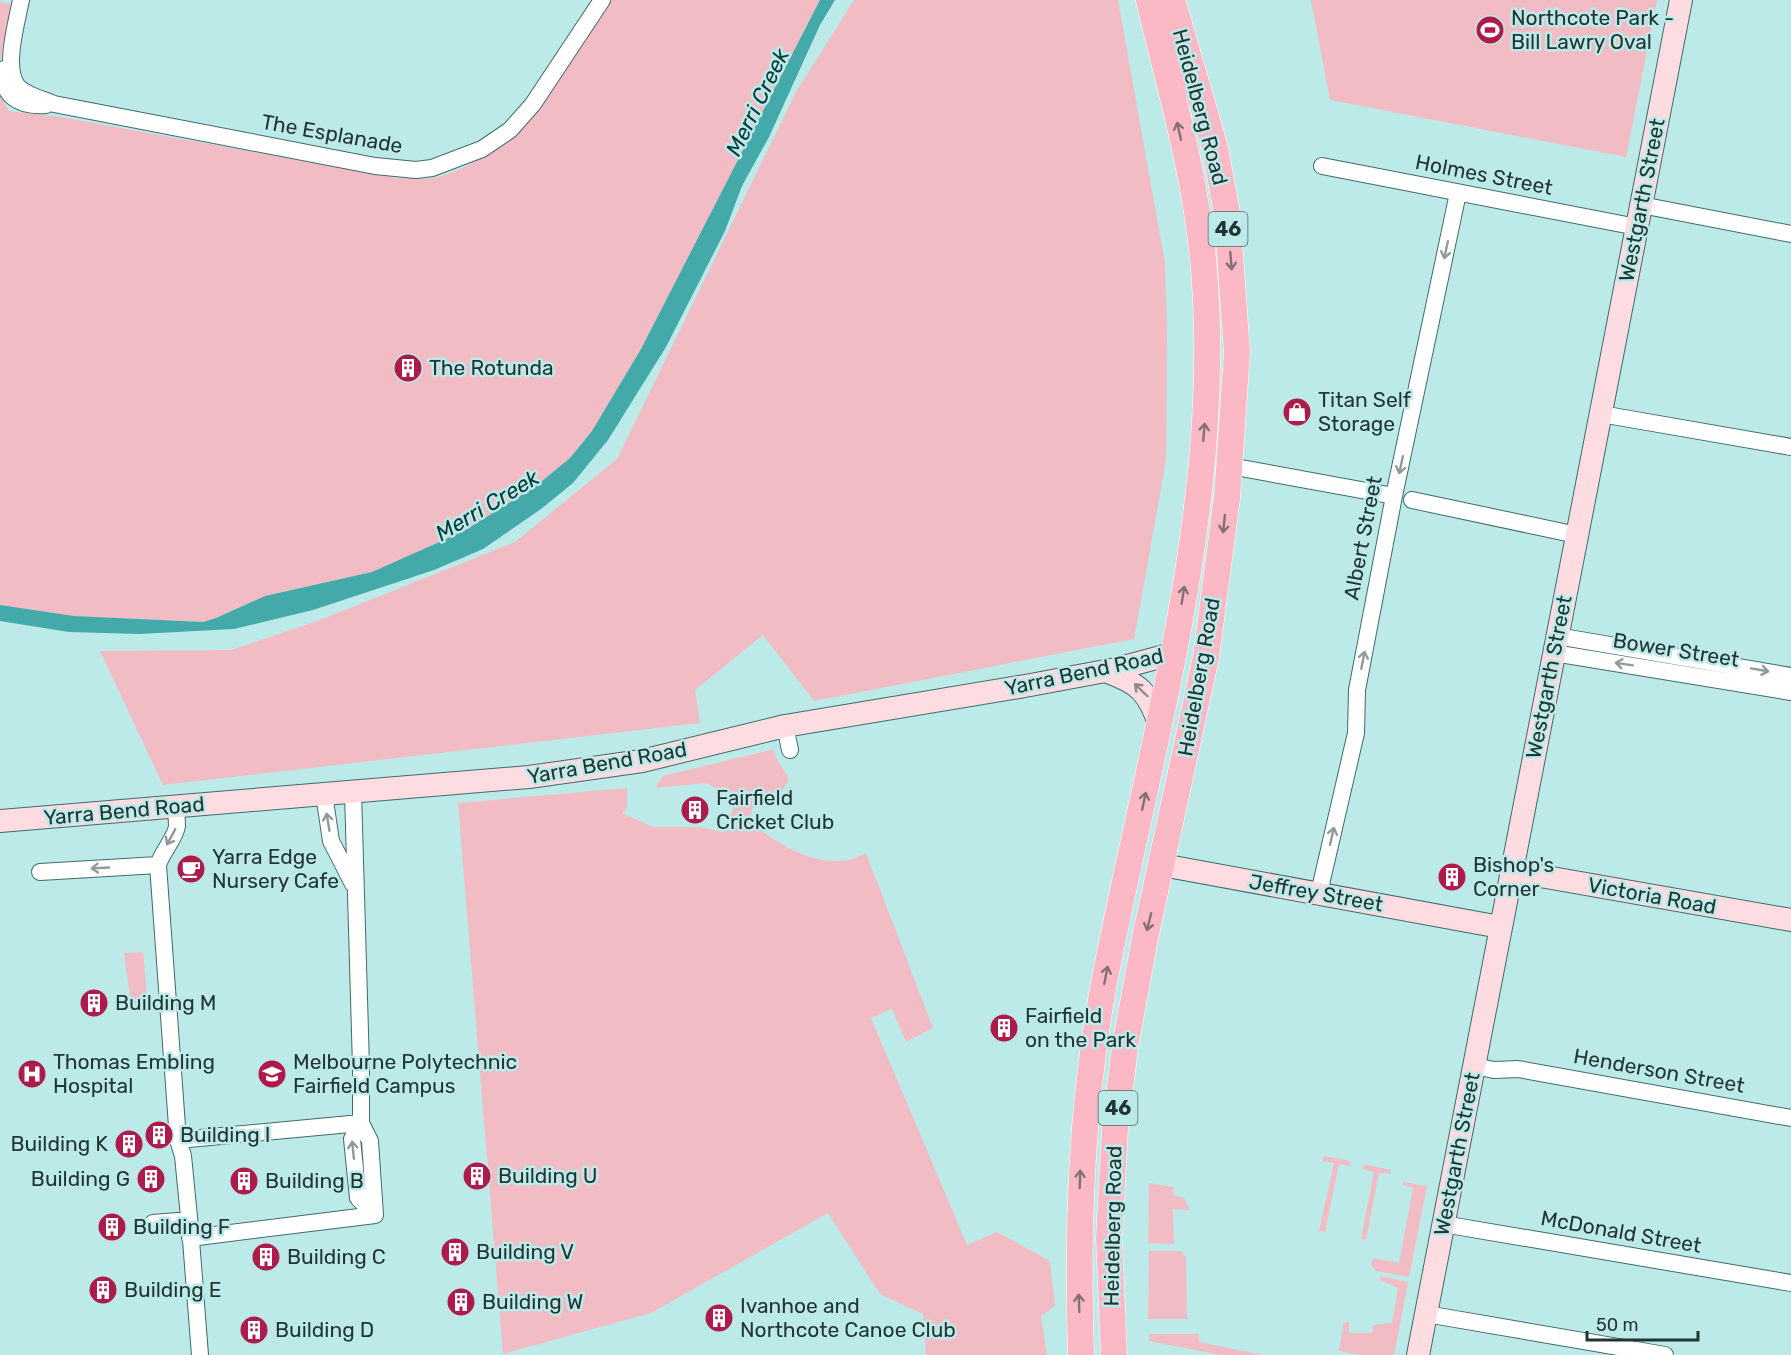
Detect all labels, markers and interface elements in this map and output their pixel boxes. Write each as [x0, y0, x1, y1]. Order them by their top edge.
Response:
place label: Northcote Park - Bill Lawry Oval [1511, 5, 1674, 54]
sports icon: Northcote Park - Bill Lawry Oval [1474, 14, 1506, 46]
street label: Heidelberg Road [1168, 26, 1233, 188]
water label: Merri Creek [720, 43, 795, 160]
street label: The Esplanade [260, 109, 405, 158]
street label: Westgarth Street [1613, 116, 1670, 284]
one-way arrow [1173, 122, 1185, 141]
street label: Holmes Street [1413, 149, 1555, 200]
road number: 46 [1208, 212, 1248, 246]
one-way arrow [1440, 240, 1452, 259]
one-way arrow [1226, 251, 1237, 270]
building icon: The Rotunda [392, 352, 424, 384]
place label: The Rotunda [429, 355, 554, 380]
place label: Titan Self Storage [1318, 387, 1411, 436]
shop icon: Titan Self Storage [1281, 396, 1313, 428]
one-way arrow [1199, 423, 1210, 442]
one-way arrow [1395, 455, 1406, 474]
water label: Merri Creek [430, 464, 545, 547]
street label: Albert Street [1338, 474, 1387, 602]
one-way arrow [1218, 513, 1229, 533]
one-way arrow [1178, 586, 1189, 606]
street label: Westgarth Street [1520, 593, 1577, 761]
street label: Heidelberg Road [1172, 596, 1225, 758]
street label: Bower Street [1611, 627, 1741, 672]
street label: Yarra Bend Road [1002, 642, 1166, 701]
one-way arrow [1358, 651, 1369, 671]
one-way arrow [1615, 659, 1634, 670]
one-way arrow [1750, 665, 1769, 676]
one-way arrow [1134, 683, 1149, 697]
street label: Yarra Bend Road [525, 736, 689, 789]
place label: Fairfield Cricket Club [716, 785, 834, 834]
street label: Yarra Bend Road [42, 791, 206, 830]
one-way arrow [1139, 792, 1150, 812]
building icon: Fairfield Cricket Club [679, 794, 711, 826]
one-way arrow [323, 813, 334, 833]
one-way arrow [1327, 827, 1339, 846]
one-way arrow [165, 828, 177, 845]
place label: Yarra Edge Nursery Cafe [212, 844, 339, 893]
place label: Bishop's Corner [1473, 852, 1554, 901]
cafe icon: Yarra Edge Nursery Cafe [175, 853, 207, 885]
building icon: Bishop's Corner [1436, 861, 1468, 893]
one-way arrow [90, 863, 110, 874]
street label: Jeffrey Street [1247, 868, 1385, 917]
street label: Victoria Road [1586, 872, 1718, 919]
one-way arrow [1143, 912, 1155, 931]
one-way arrow [1101, 966, 1112, 986]
building icon: Building M [78, 987, 110, 1019]
place label: Building M [115, 990, 217, 1015]
place label: Fairfield on the Park [1025, 1003, 1136, 1052]
building icon: Fairfield on the Park [988, 1012, 1020, 1044]
street label: Henderson Street [1572, 1043, 1746, 1098]
place label: Thomas Embling Hospital [53, 1049, 215, 1098]
place label: Melbourne Polytechnic Fairfield Campus [293, 1049, 517, 1098]
hospital icon: Thomas Embling Hospital [16, 1058, 48, 1090]
school or university icon: Melbourne Polytechnic Fairfield Campus [256, 1058, 288, 1090]
street label: Westgarth Street [1428, 1070, 1485, 1238]
road number: 46 [1098, 1091, 1138, 1125]
building icon: Building I [143, 1119, 175, 1151]
place label: Building I [180, 1122, 271, 1147]
building icon: Building K [113, 1128, 145, 1160]
place label: Building K [11, 1131, 108, 1156]
one-way arrow [347, 1141, 358, 1160]
street label: Heidelberg Road [1099, 1145, 1126, 1307]
building icon: Building U [461, 1160, 493, 1192]
building icon: Building G [135, 1163, 167, 1195]
place label: Building U [498, 1163, 598, 1188]
building icon: Building B [228, 1165, 260, 1197]
place label: Building G [31, 1166, 130, 1191]
place label: Building B [265, 1168, 364, 1193]
one-way arrow [1075, 1169, 1086, 1189]
street label: McDonald Street [1539, 1205, 1703, 1258]
building icon: Building F [96, 1211, 128, 1243]
place label: Building F [133, 1214, 230, 1239]
building icon: Building V [439, 1236, 471, 1268]
place label: Building V [476, 1239, 574, 1264]
building icon: Building C [250, 1241, 282, 1273]
place label: Building C [287, 1244, 386, 1269]
building icon: Building E [87, 1274, 119, 1306]
place label: Building E [124, 1277, 222, 1302]
building icon: Building W [445, 1286, 477, 1318]
place label: Building W [482, 1289, 583, 1314]
place label: Ivanhoe and Northcote Canoe Club [740, 1293, 956, 1342]
one-way arrow [1073, 1293, 1085, 1313]
building icon: Ivanhoe and Northcote Canoe Club [703, 1302, 735, 1334]
scale bar [1587, 1304, 1698, 1342]
building icon: Building D [238, 1314, 270, 1346]
text: 50 m [1596, 1314, 1639, 1336]
place label: Building D [275, 1317, 374, 1342]

